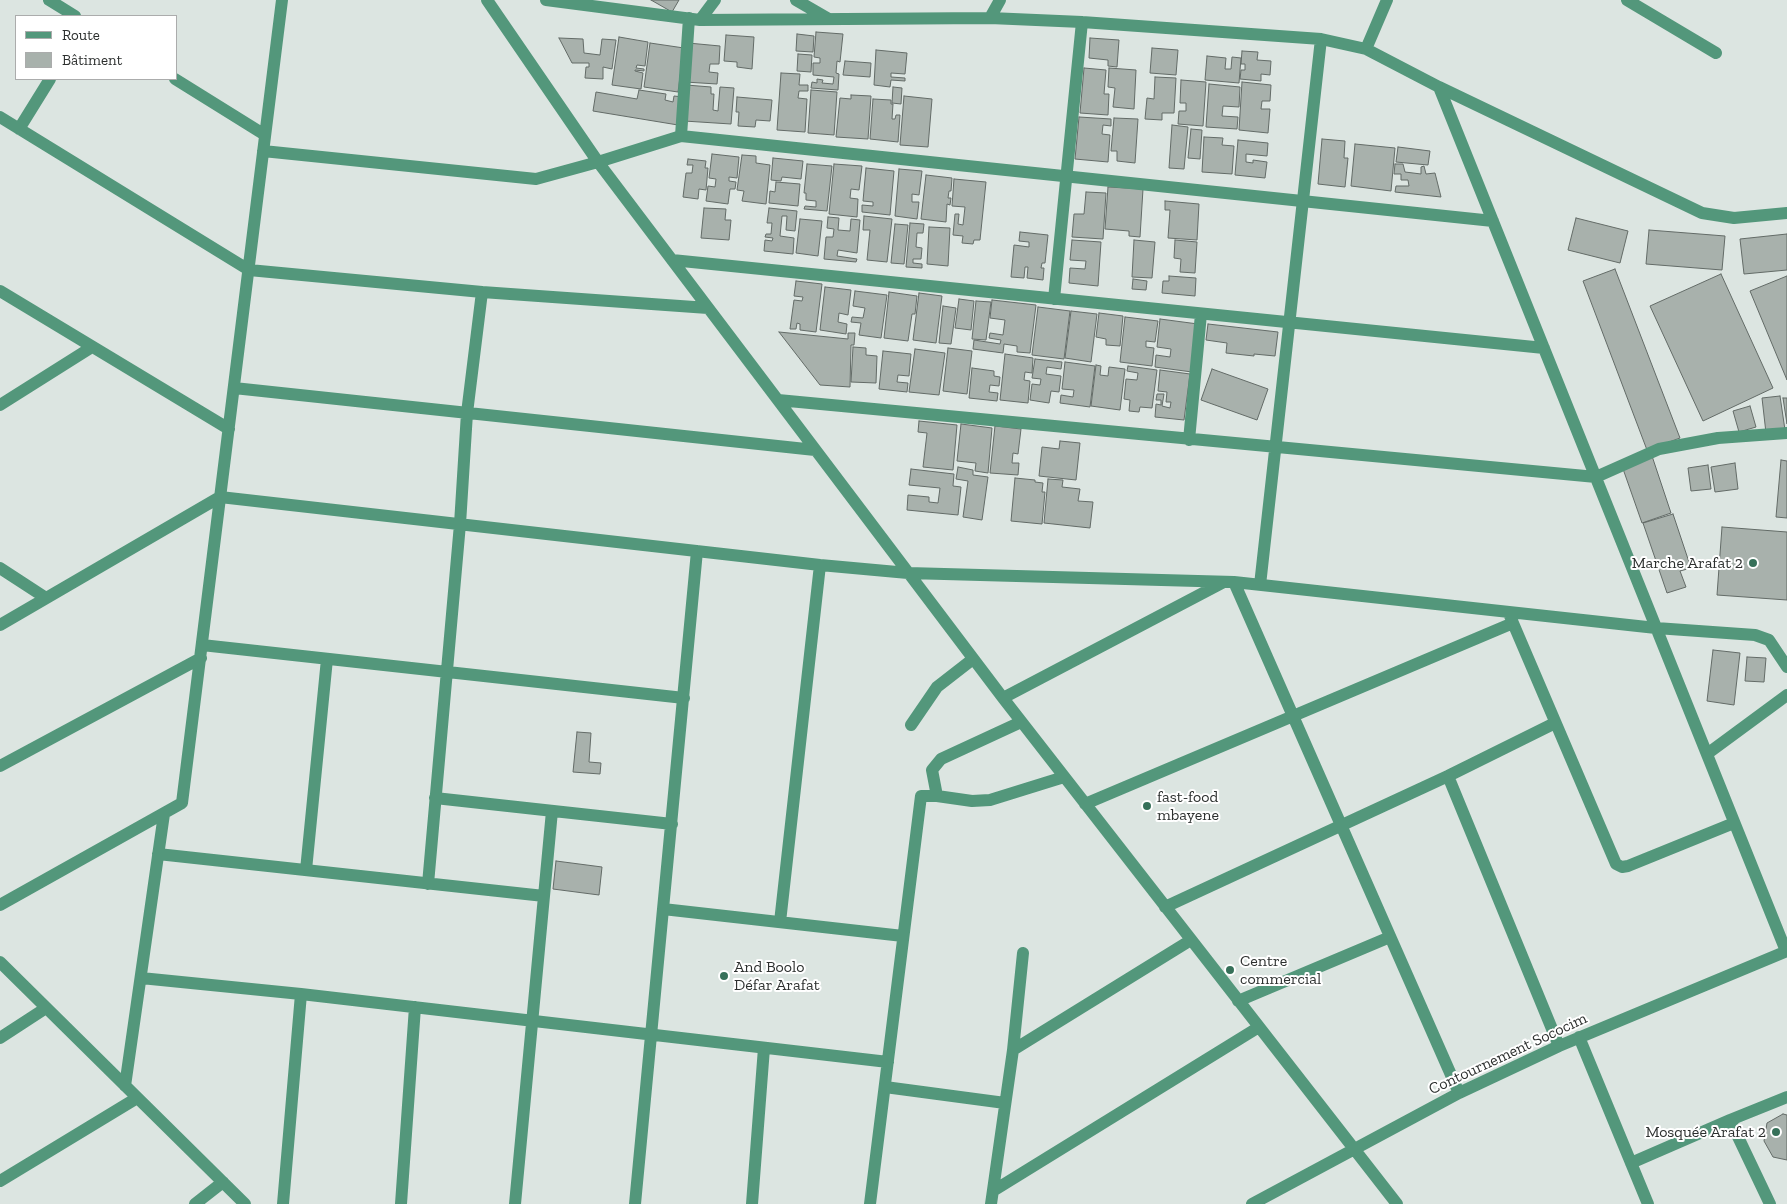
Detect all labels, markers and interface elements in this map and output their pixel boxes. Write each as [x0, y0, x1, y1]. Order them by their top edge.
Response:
legend [15, 15, 178, 80]
text: Route [62, 26, 100, 44]
text: Bâtiment [62, 51, 122, 69]
place label: Marche Arafat 2 [1632, 553, 1743, 573]
marker: Marche Arafat 2 [1747, 557, 1759, 569]
place label: fast-food mbayene [1157, 787, 1219, 825]
marker: fast-food mbayene [1141, 800, 1153, 812]
place label: Centre commercial [1240, 951, 1321, 989]
place label: And Boolo Défar Arafat [734, 957, 820, 995]
marker: Centre commercial [1224, 964, 1236, 976]
marker: And Boolo Défar Arafat [718, 970, 730, 982]
street label: Contournement Sococim [1426, 1009, 1590, 1099]
place label: Mosquée Arafat 2 [1645, 1122, 1766, 1142]
marker: Mosquée Arafat 2 [1770, 1126, 1782, 1138]

